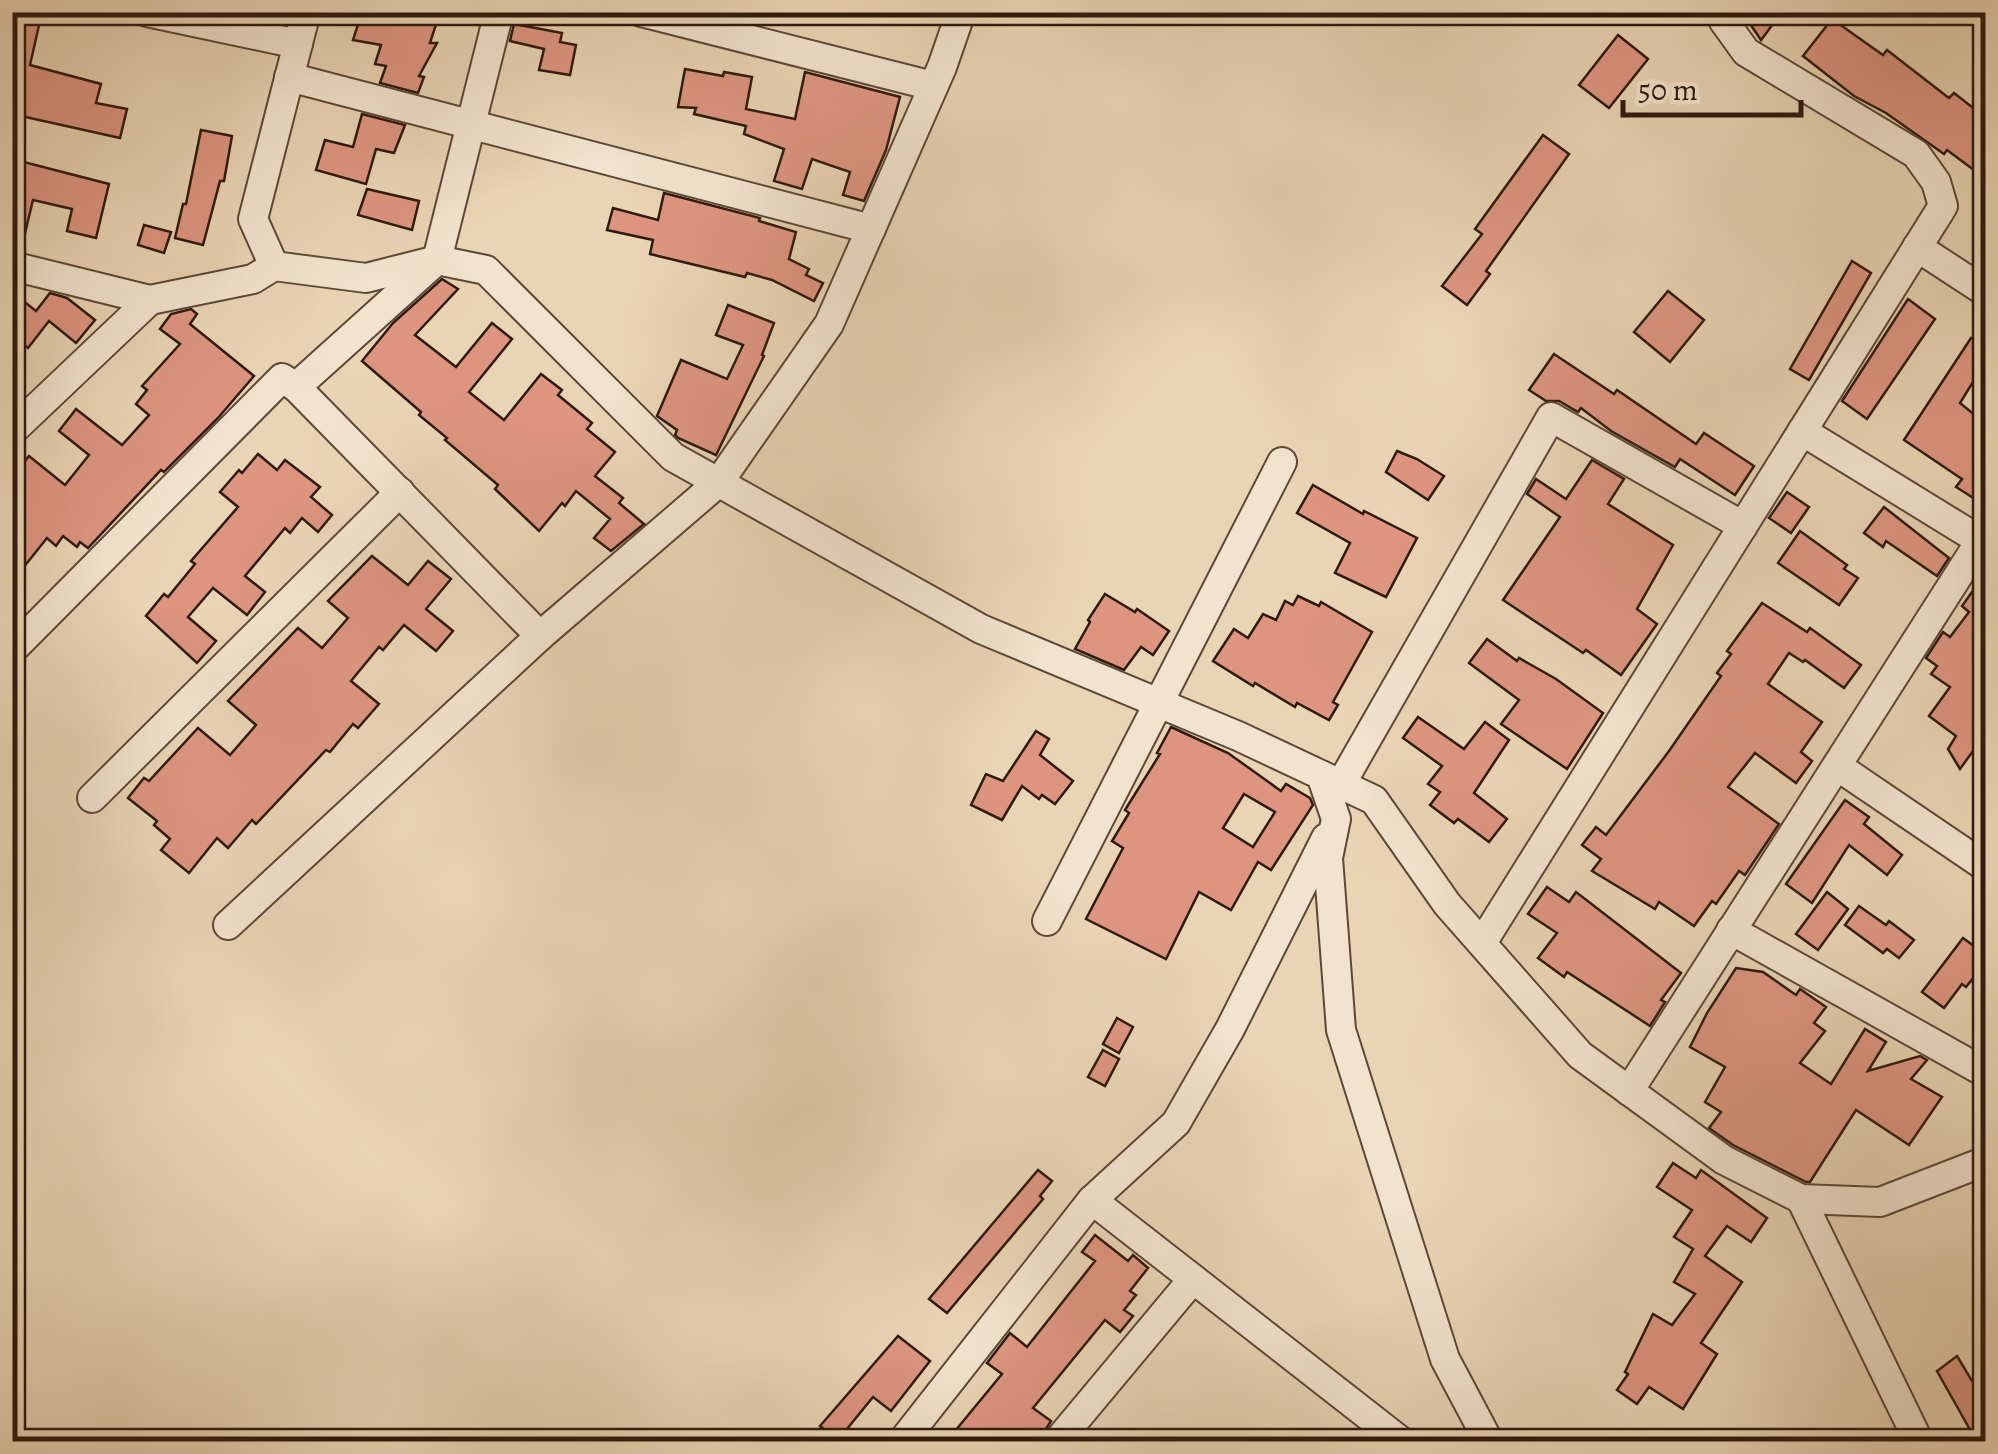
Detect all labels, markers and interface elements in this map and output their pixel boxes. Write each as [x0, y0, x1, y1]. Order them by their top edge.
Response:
scale bar [1623, 55, 1800, 117]
text: 50 m [1638, 70, 1698, 110]

